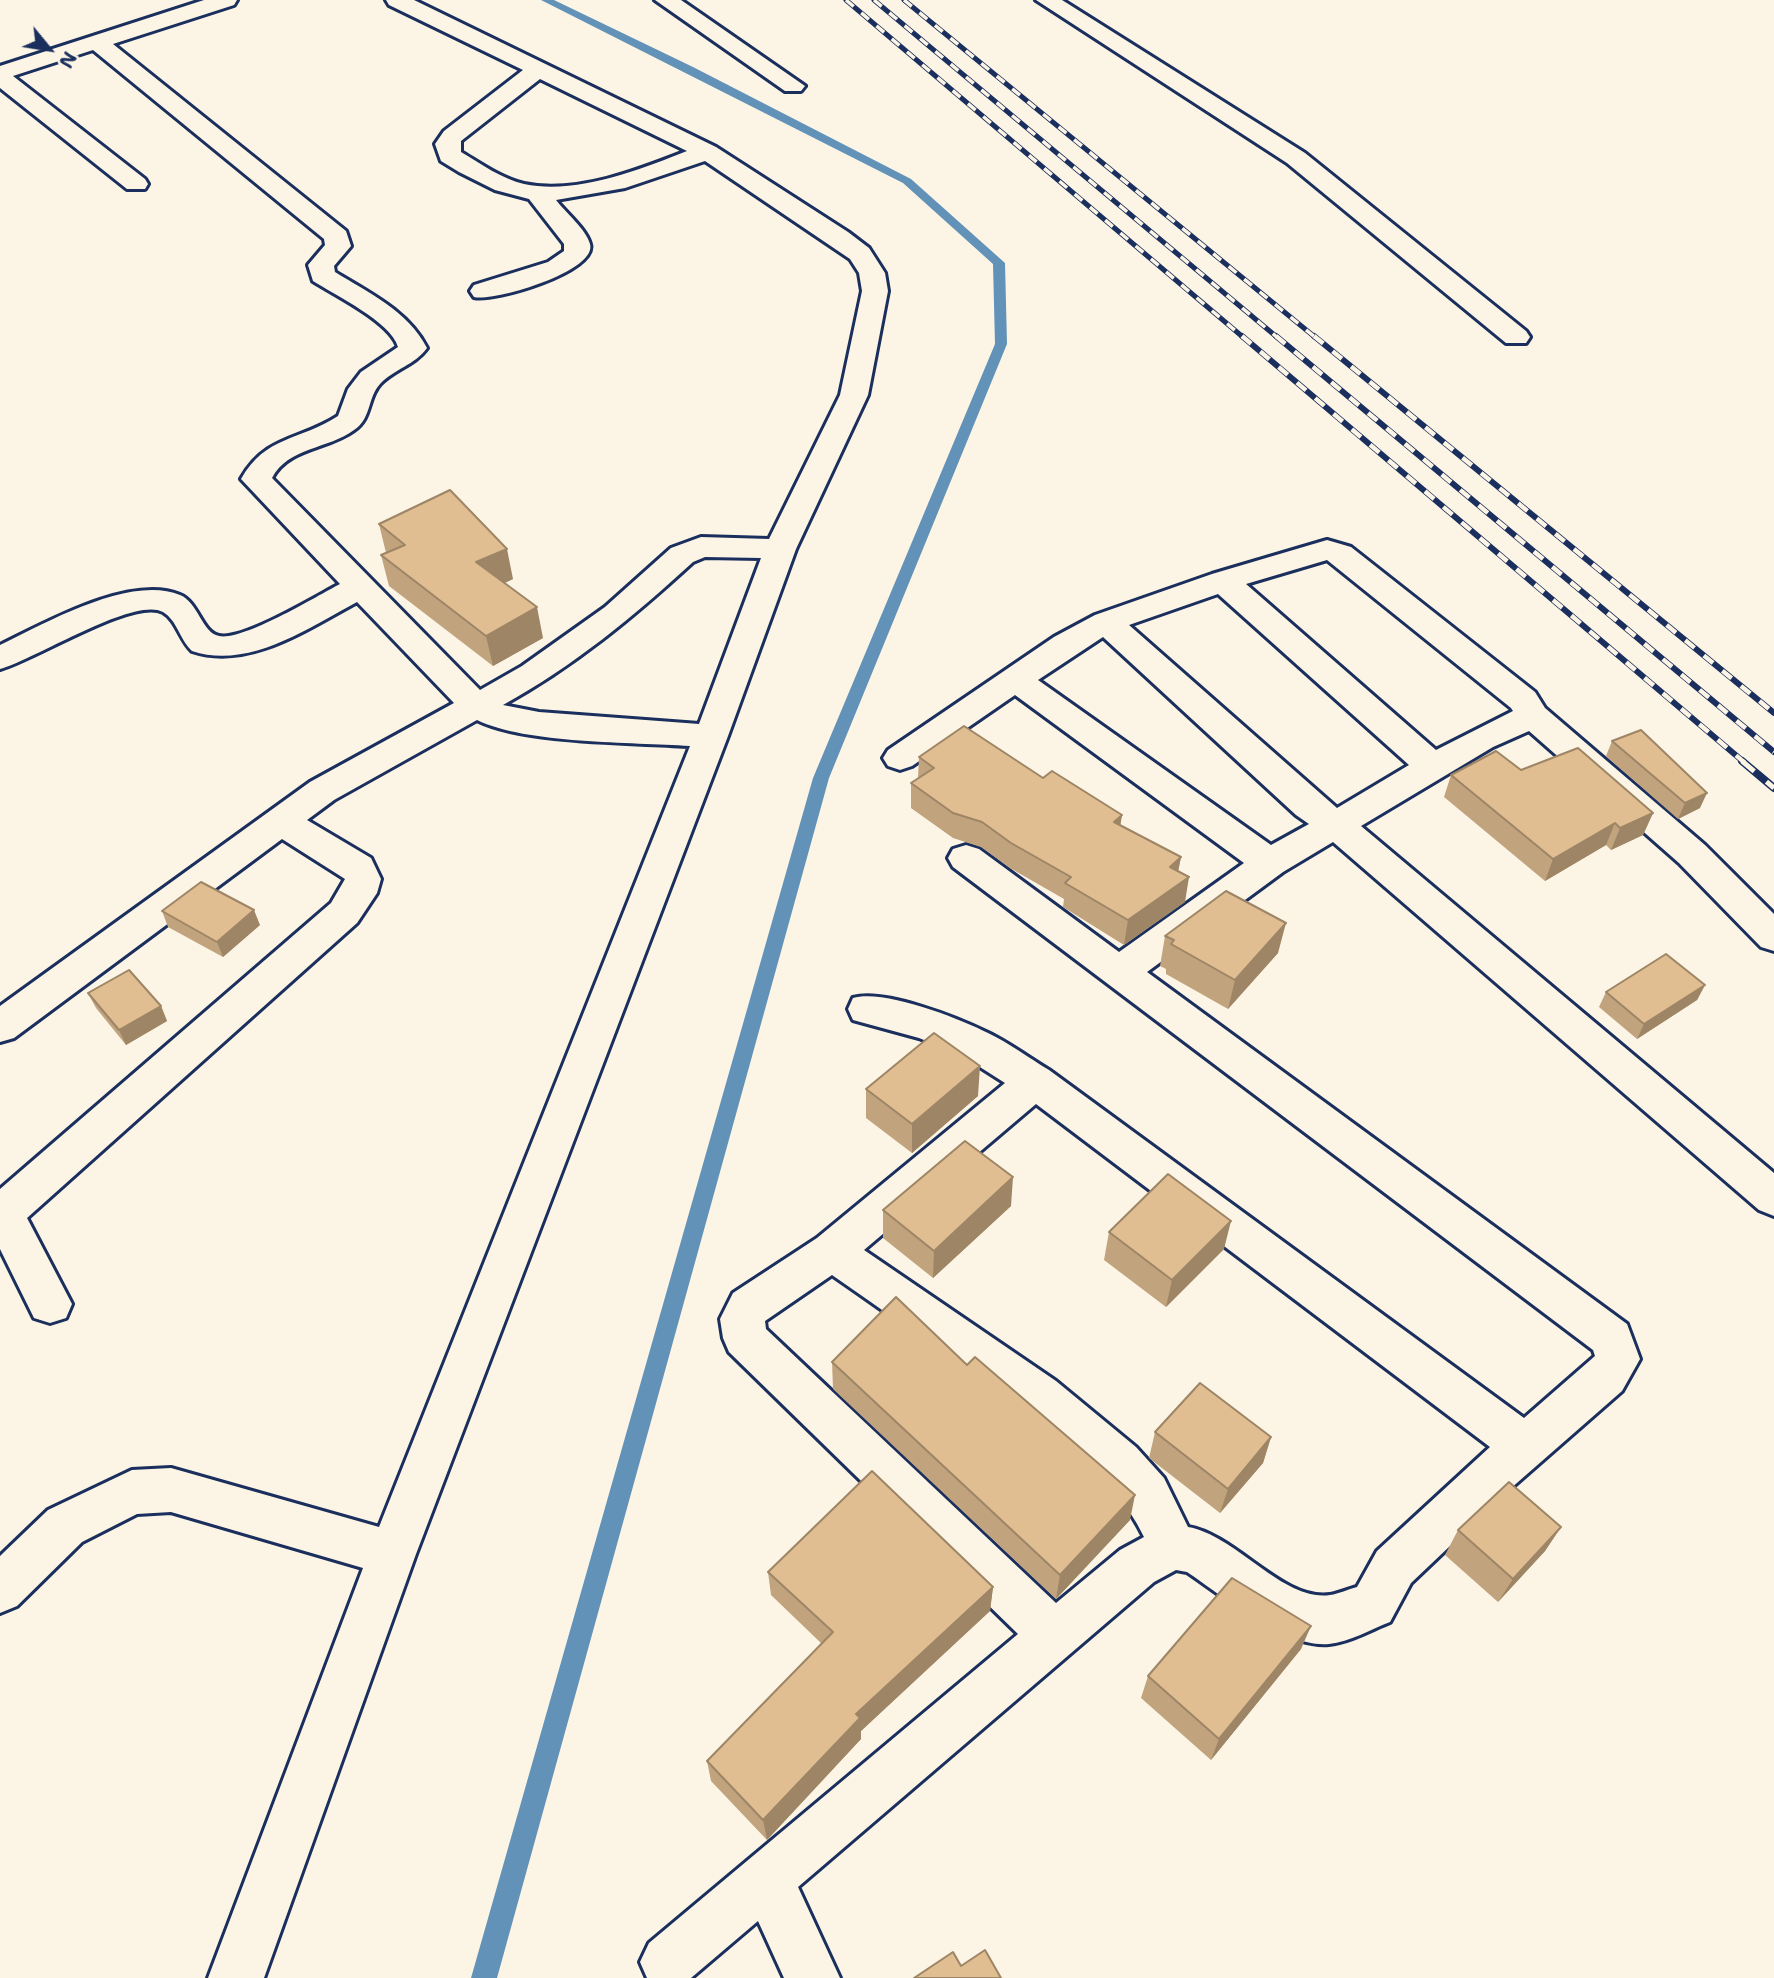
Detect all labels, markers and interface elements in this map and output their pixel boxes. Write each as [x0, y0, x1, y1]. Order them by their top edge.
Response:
north arrow [14, 14, 84, 84]
text: N [53, 47, 82, 73]

